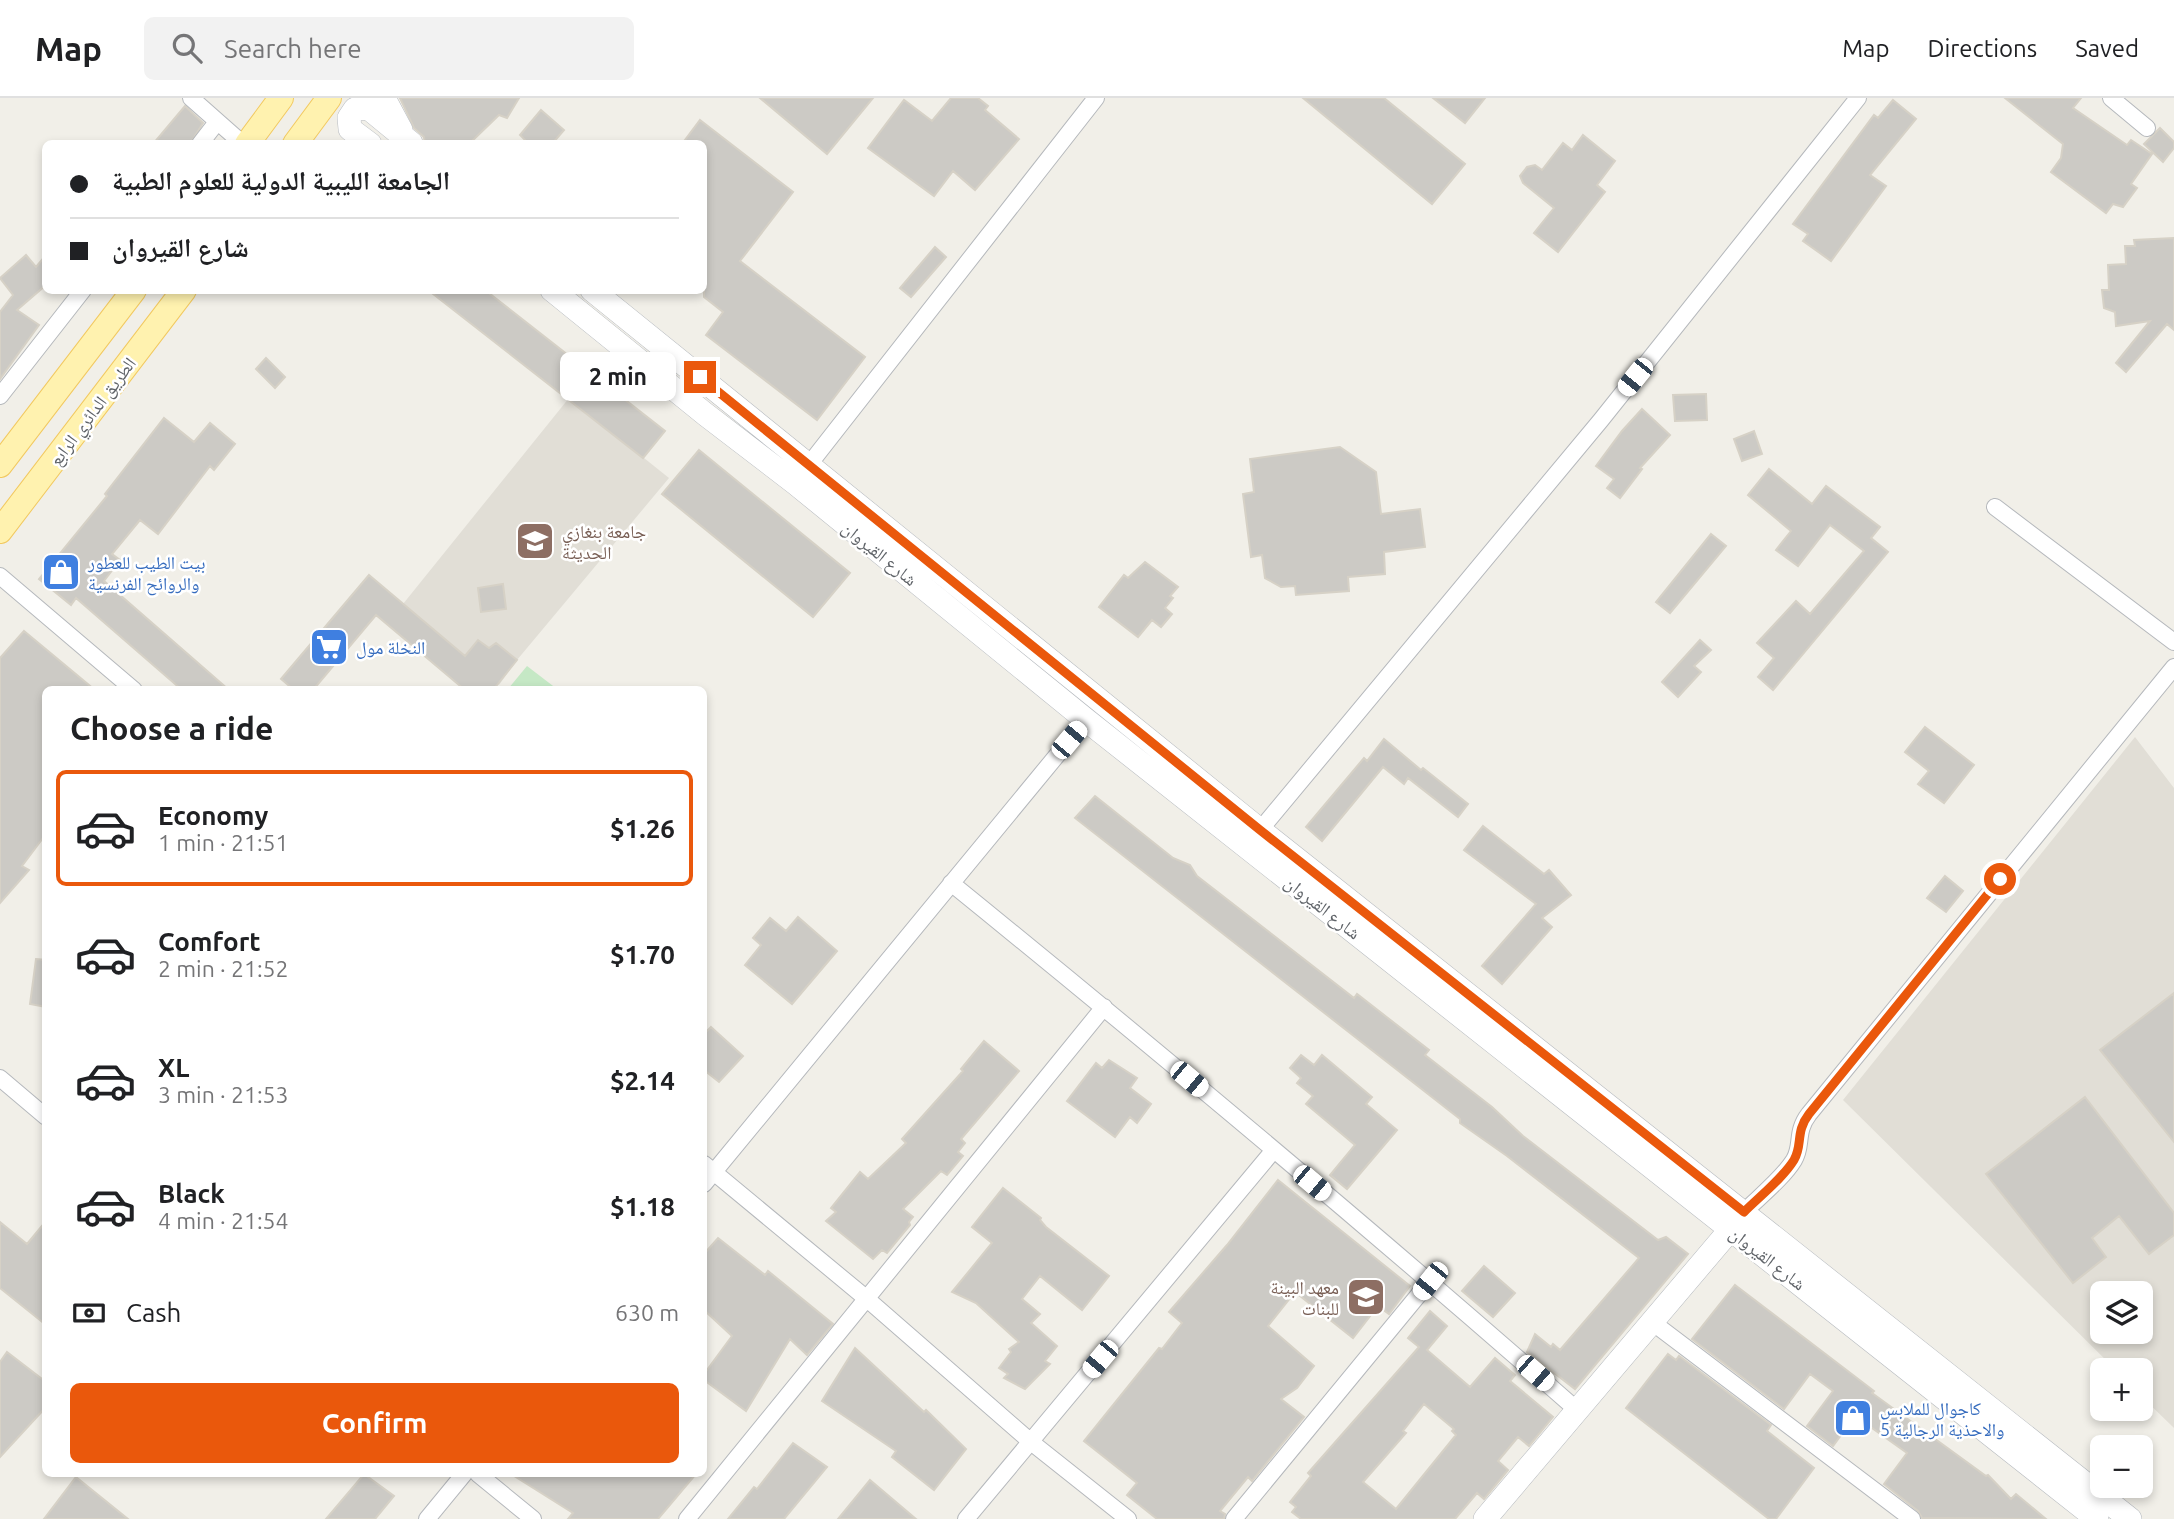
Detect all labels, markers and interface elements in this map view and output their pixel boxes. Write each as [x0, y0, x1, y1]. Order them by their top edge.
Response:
search box [144, 17, 634, 80]
icon: search [168, 29, 206, 67]
text: Map [35, 30, 102, 67]
text: Search here [224, 34, 362, 63]
text: Map [1842, 35, 1889, 62]
text: Directions [1927, 35, 2037, 62]
text: Saved [2075, 35, 2139, 62]
text: الجامعة الليبية الدولية للعلوم الطبية [112, 166, 450, 195]
text: شارع القيروان [112, 233, 249, 262]
callout: 2 min [560, 352, 676, 402]
street label: الطريق الدائري الرابع [45, 353, 144, 472]
car [1614, 354, 1657, 400]
route end [684, 361, 716, 393]
text: 2 min [589, 364, 647, 389]
street label: شارع القيروان [837, 517, 921, 591]
school or university icon: جامعة بنغازي الحديثة [514, 520, 556, 562]
place label: جامعة بنغازي الحديثة [562, 521, 646, 563]
shop icon: بيت الطيب للعطور والروائح الفرنسية [40, 551, 82, 593]
place label: بيت الطيب للعطور والروائح الفرنسية [87, 552, 205, 596]
supermarket icon: النخلة مول [308, 626, 350, 668]
place label: النخلة مول [356, 637, 425, 659]
text: Choose a ride [70, 710, 273, 746]
car [1048, 717, 1091, 763]
icon: car [74, 797, 137, 860]
text: Economy [158, 801, 268, 830]
text: $1.26 [610, 814, 675, 843]
text: 1 min · 21:51 [158, 830, 289, 855]
route start [1984, 863, 2016, 895]
street label: شارع القيروان [1280, 871, 1365, 944]
icon: car [74, 923, 137, 986]
text: Comfort [158, 927, 261, 956]
text: $1.70 [610, 940, 675, 969]
text: 2 min · 21:52 [158, 956, 289, 981]
icon: car [74, 1049, 137, 1112]
text: XL [158, 1053, 189, 1082]
car [1167, 1057, 1212, 1101]
text: $2.14 [610, 1066, 675, 1095]
text: 3 min · 21:53 [158, 1082, 289, 1107]
car [1290, 1161, 1335, 1205]
icon: car [74, 1175, 137, 1238]
text: Black [158, 1179, 225, 1208]
text: $1.18 [610, 1192, 675, 1221]
text: 4 min · 21:54 [158, 1208, 289, 1233]
street label: شارع القيروان [1725, 1222, 1810, 1295]
car [1409, 1258, 1452, 1304]
school or university icon: معهد البينة للبنات [1345, 1276, 1387, 1318]
place label: معهد البينة للبنات [1271, 1277, 1339, 1320]
map controls [2090, 1281, 2153, 1498]
button: layers [2090, 1281, 2153, 1344]
icon: cash [70, 1294, 108, 1332]
text: Cash [126, 1298, 181, 1327]
text: 630 m [615, 1300, 679, 1325]
car [1079, 1336, 1122, 1382]
car [1513, 1351, 1558, 1395]
button: + [2090, 1358, 2153, 1421]
button: Confirm [70, 1383, 679, 1463]
shop icon: كاجوال للملابس والاحذية الرجالية 5 [1832, 1397, 1874, 1439]
place label: كاجوال للملابس والاحذية الرجالية 5 [1880, 1398, 2005, 1440]
button: − [2090, 1435, 2153, 1498]

